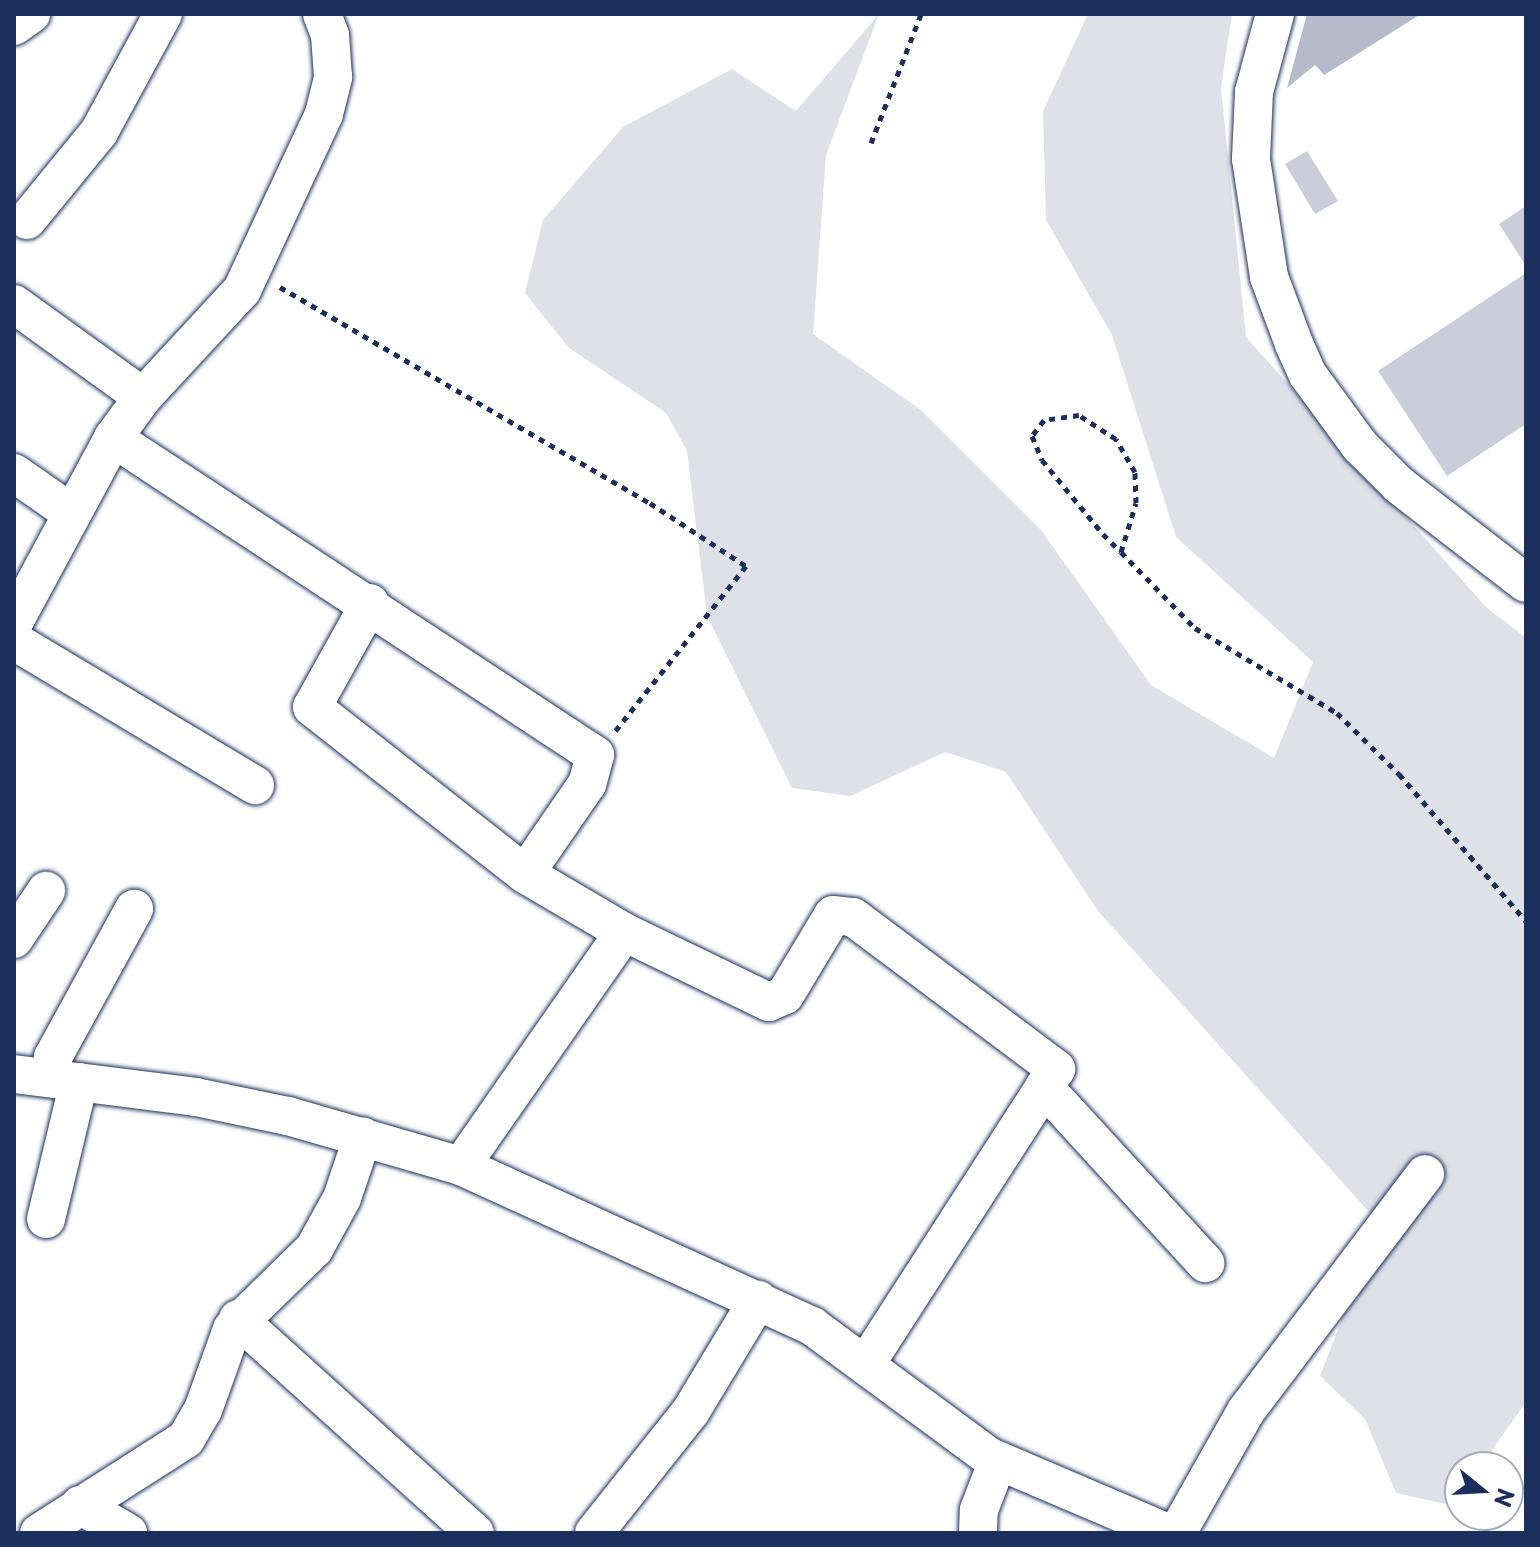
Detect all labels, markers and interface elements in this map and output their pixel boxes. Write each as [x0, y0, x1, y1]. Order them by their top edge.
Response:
north arrow [1444, 1451, 1524, 1531]
text: N [1487, 1485, 1524, 1511]

